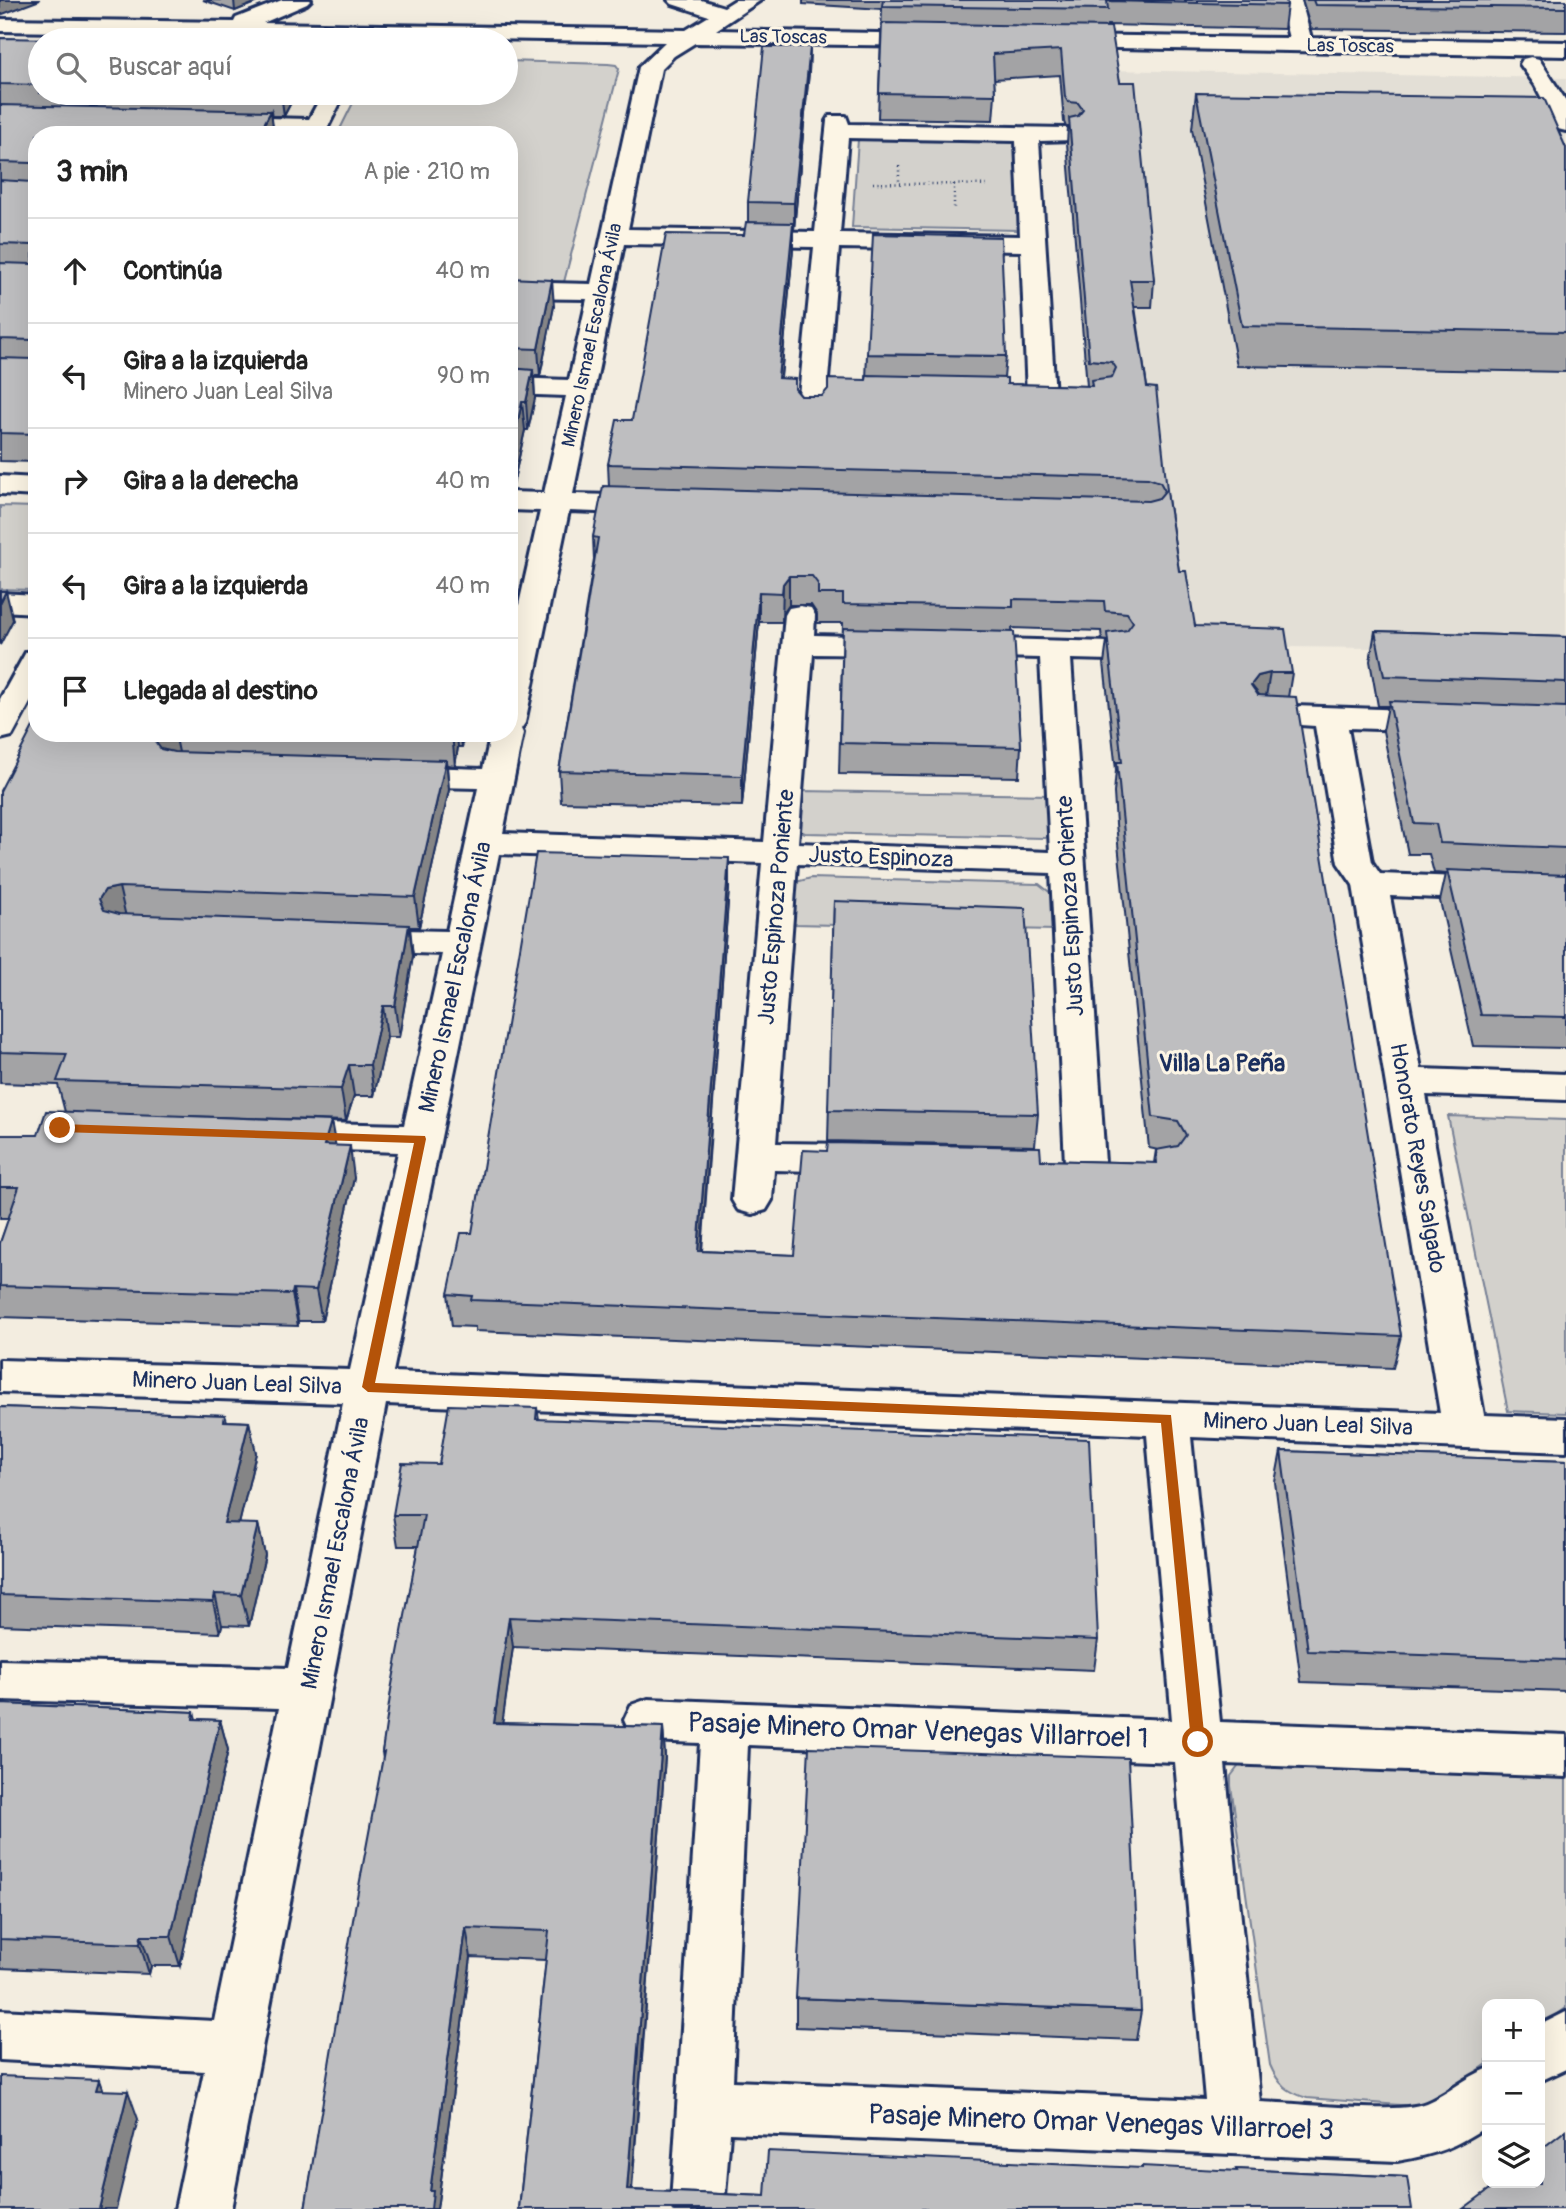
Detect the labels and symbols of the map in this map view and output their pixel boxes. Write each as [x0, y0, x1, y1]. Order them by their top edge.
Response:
street label: Las Toscas [739, 24, 827, 50]
street label: Las Toscas [1306, 33, 1394, 59]
street label: Minero Ismael Escalona Ávila [557, 221, 628, 449]
street label: Justo Espinoza Poniente [751, 787, 801, 1026]
street label: Justo Espinoza Oriente [1050, 794, 1090, 1017]
street label: Minero Ismael Escalona Ávila [412, 839, 498, 1115]
street label: Justo Espinoza [808, 840, 954, 874]
street label: Honorato Reyes Salgado [1383, 1041, 1453, 1275]
district label: Villa La Peña [1159, 1049, 1285, 1078]
route end [44, 1112, 75, 1143]
street label: Minero Juan Leal Silva [132, 1365, 342, 1401]
street label: Minero Juan Leal Silva [1203, 1406, 1413, 1442]
street label: Minero Ismael Escalona Ávila [294, 1414, 376, 1692]
street label: Pasaje Minero Omar Venegas Villarroel 1 [687, 1705, 1149, 1757]
route start [1182, 1726, 1213, 1757]
street label: Pasaje Minero Omar Venegas Villarroel 3 [867, 2097, 1335, 2149]

